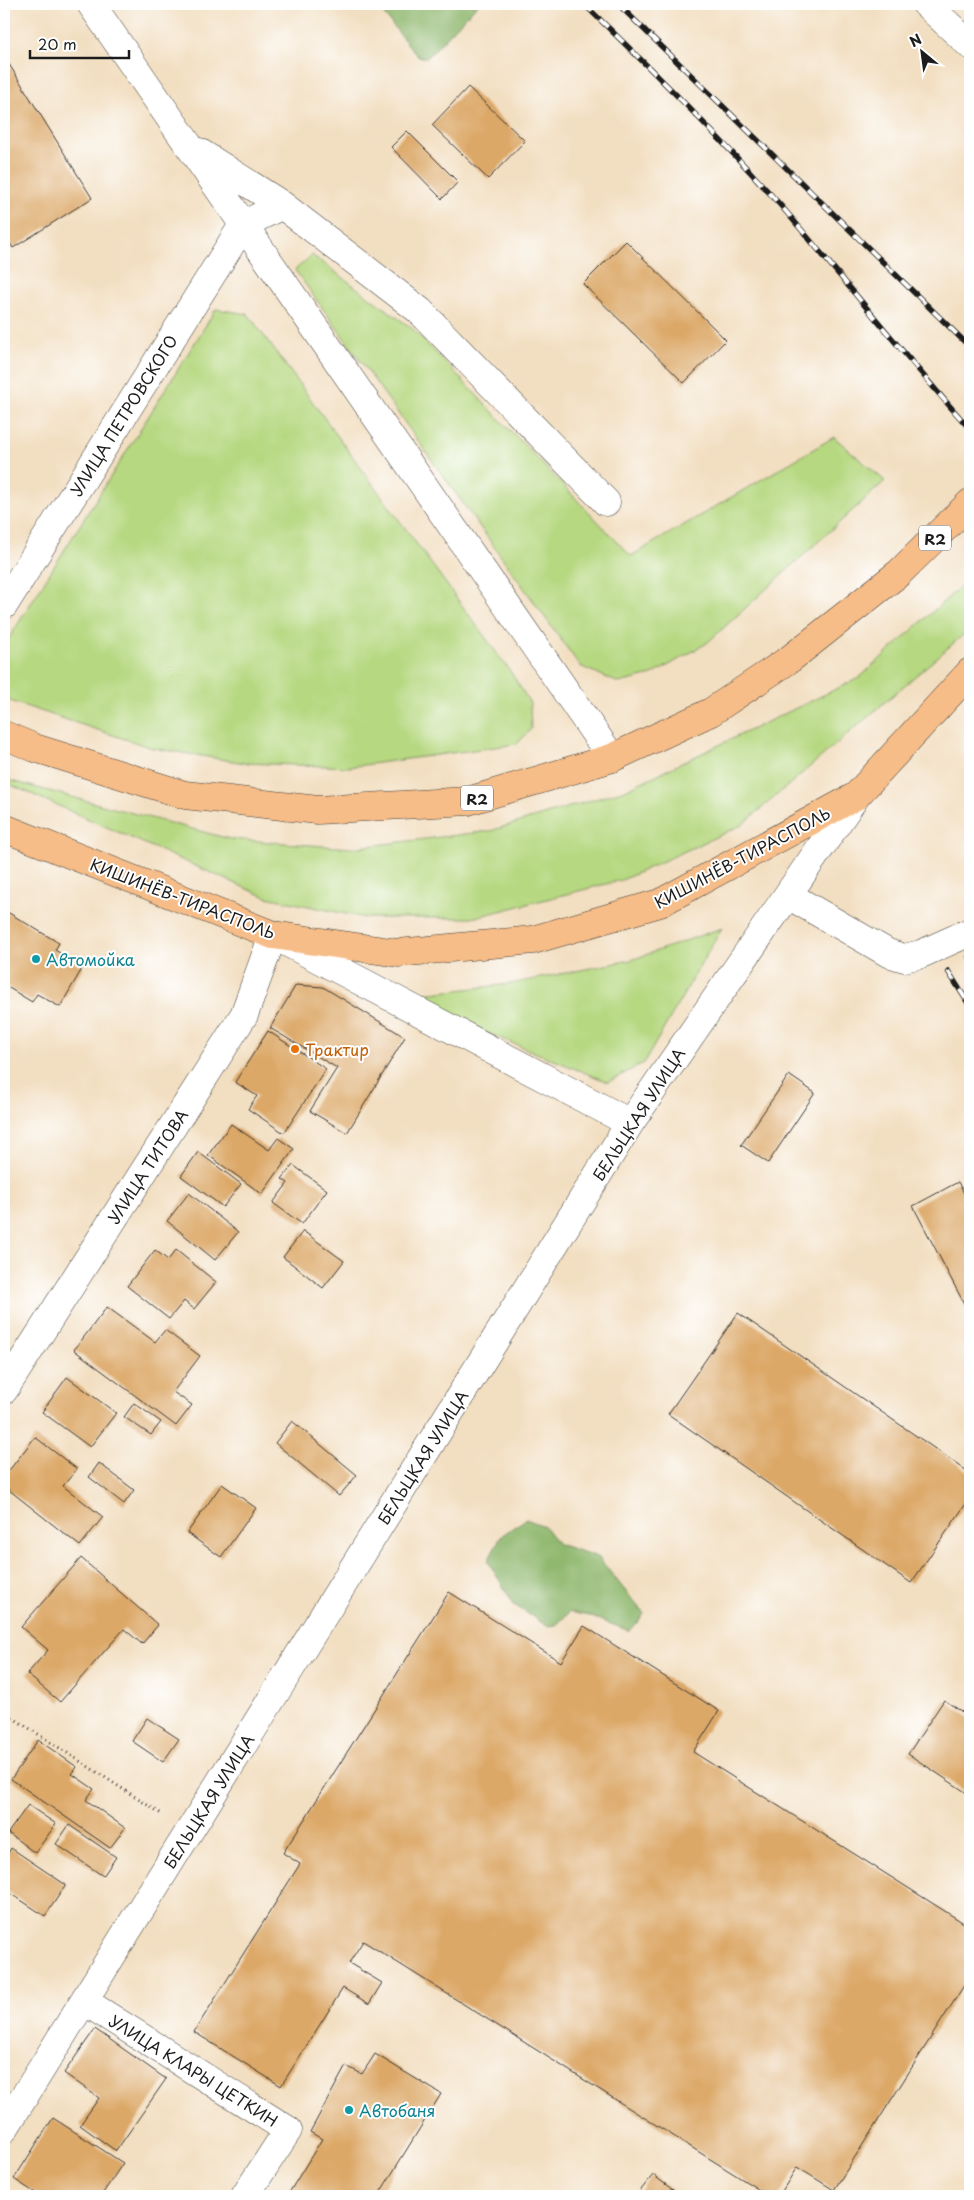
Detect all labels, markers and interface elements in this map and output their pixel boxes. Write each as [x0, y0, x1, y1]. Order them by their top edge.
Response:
scale bar [30, 28, 129, 60]
north arrow [896, 28, 946, 78]
text: N [906, 28, 925, 52]
text: 20 m [38, 32, 77, 55]
street label: УЛИЦА ПЕТРОВСКОГО [64, 330, 182, 500]
road number: R2 [919, 526, 951, 550]
road number: R2 [461, 786, 493, 810]
street label: КИШИНЁВ-ТИРАСПОЛЬ [650, 800, 834, 914]
street label: КИШИНЁВ-ТИРАСПОЛЬ [87, 852, 279, 944]
place label: Автомойка [46, 947, 135, 971]
marker: Автомойка [30, 953, 42, 965]
place label: Трактир [305, 1037, 369, 1061]
marker: Трактир [289, 1043, 301, 1055]
street label: БЕЛЬЦКАЯ УЛИЦА [586, 1043, 690, 1185]
street label: УЛИЦА ТИТОВА [101, 1104, 193, 1228]
street label: БЕЛЬЦКАЯ УЛИЦА [371, 1385, 473, 1529]
street label: БЕЛЬЦКАЯ УЛИЦА [157, 1729, 259, 1873]
street label: УЛИЦА КЛАРЫ ЦЕТКИН [105, 2008, 283, 2132]
place label: Автобаня [359, 2098, 435, 2122]
marker: Автобаня [343, 2104, 355, 2116]

